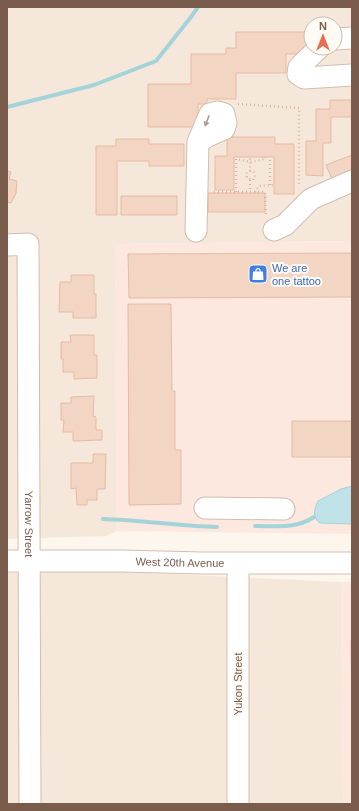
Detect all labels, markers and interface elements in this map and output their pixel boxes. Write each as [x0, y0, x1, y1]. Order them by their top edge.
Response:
north arrow [303, 16, 343, 56]
text: N [319, 20, 327, 32]
one-way arrow [204, 116, 210, 128]
place label: We are one tattoo [272, 262, 321, 287]
shop icon: We are one tattoo [247, 263, 269, 285]
street label: Yarrow Street [23, 491, 35, 557]
street label: West 20th Avenue [135, 555, 224, 569]
street label: Yukon Street [232, 653, 244, 716]

